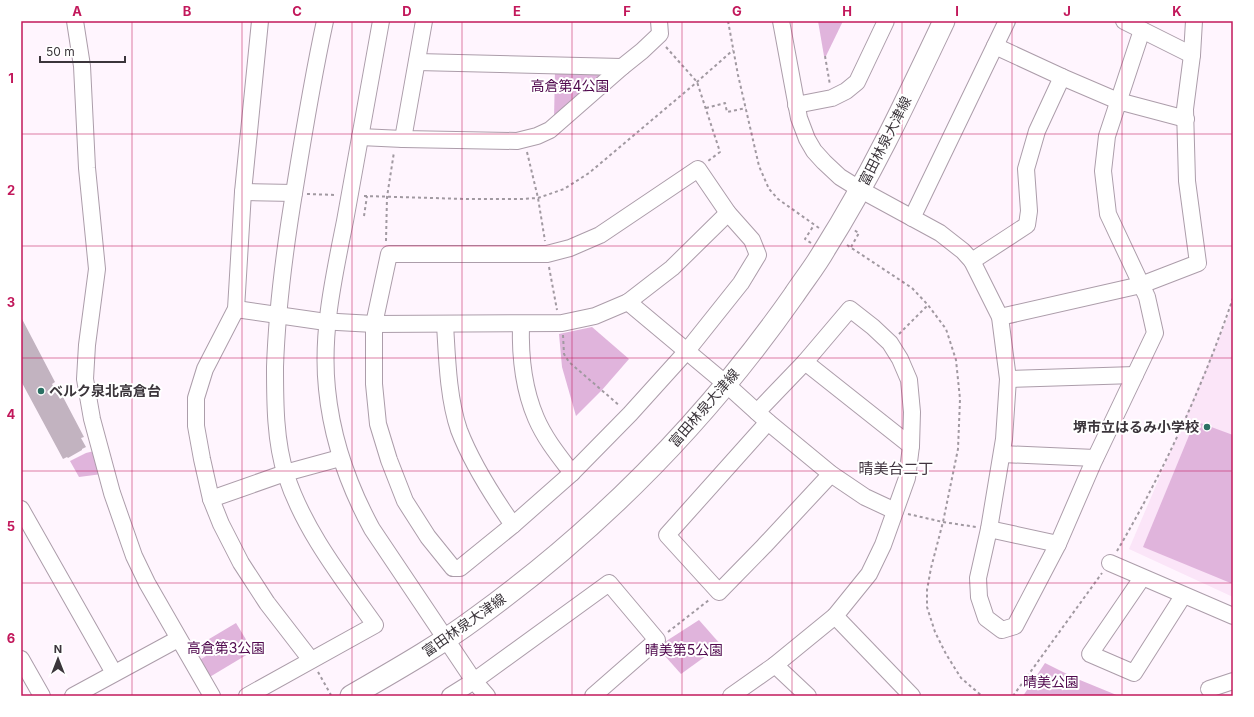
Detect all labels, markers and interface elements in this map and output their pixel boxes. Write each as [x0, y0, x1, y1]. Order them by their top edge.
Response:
text: A [72, 3, 82, 19]
text: B [183, 3, 192, 19]
text: C [292, 3, 302, 19]
text: D [402, 3, 412, 19]
text: E [513, 3, 521, 19]
text: F [623, 3, 631, 19]
text: G [732, 3, 742, 19]
text: H [842, 3, 852, 19]
text: I [955, 3, 959, 19]
text: J [1063, 3, 1071, 19]
text: K [1172, 3, 1182, 19]
scale bar [40, 38, 125, 64]
text: 50 m [46, 44, 75, 59]
text: 1 [8, 70, 14, 86]
park label: 高倉第4公園 [530, 77, 610, 94]
street label: 富田林泉大津線 [855, 93, 914, 188]
text: 2 [7, 182, 15, 198]
text: 3 [7, 294, 15, 310]
street label: 富田林泉大津線 [665, 365, 742, 450]
place label: ベルク泉北高倉台 [49, 382, 161, 399]
marker: ベルク泉北高倉台 [36, 386, 46, 396]
text: 4 [7, 406, 16, 422]
place label: 堺市立はるみ小学校 [1073, 418, 1199, 435]
marker: 堺市立はるみ小学校 [1202, 422, 1212, 432]
district label: 晴美台二丁 [858, 459, 934, 478]
text: 5 [7, 518, 15, 534]
street label: 富田林泉大津線 [419, 590, 509, 660]
text: 6 [7, 630, 15, 646]
north arrow [38, 639, 78, 679]
park label: 高倉第3公園 [187, 639, 265, 656]
park label: 晴美第5公園 [645, 641, 723, 658]
text: N [54, 642, 62, 656]
park label: 晴美公園 [1023, 673, 1079, 690]

